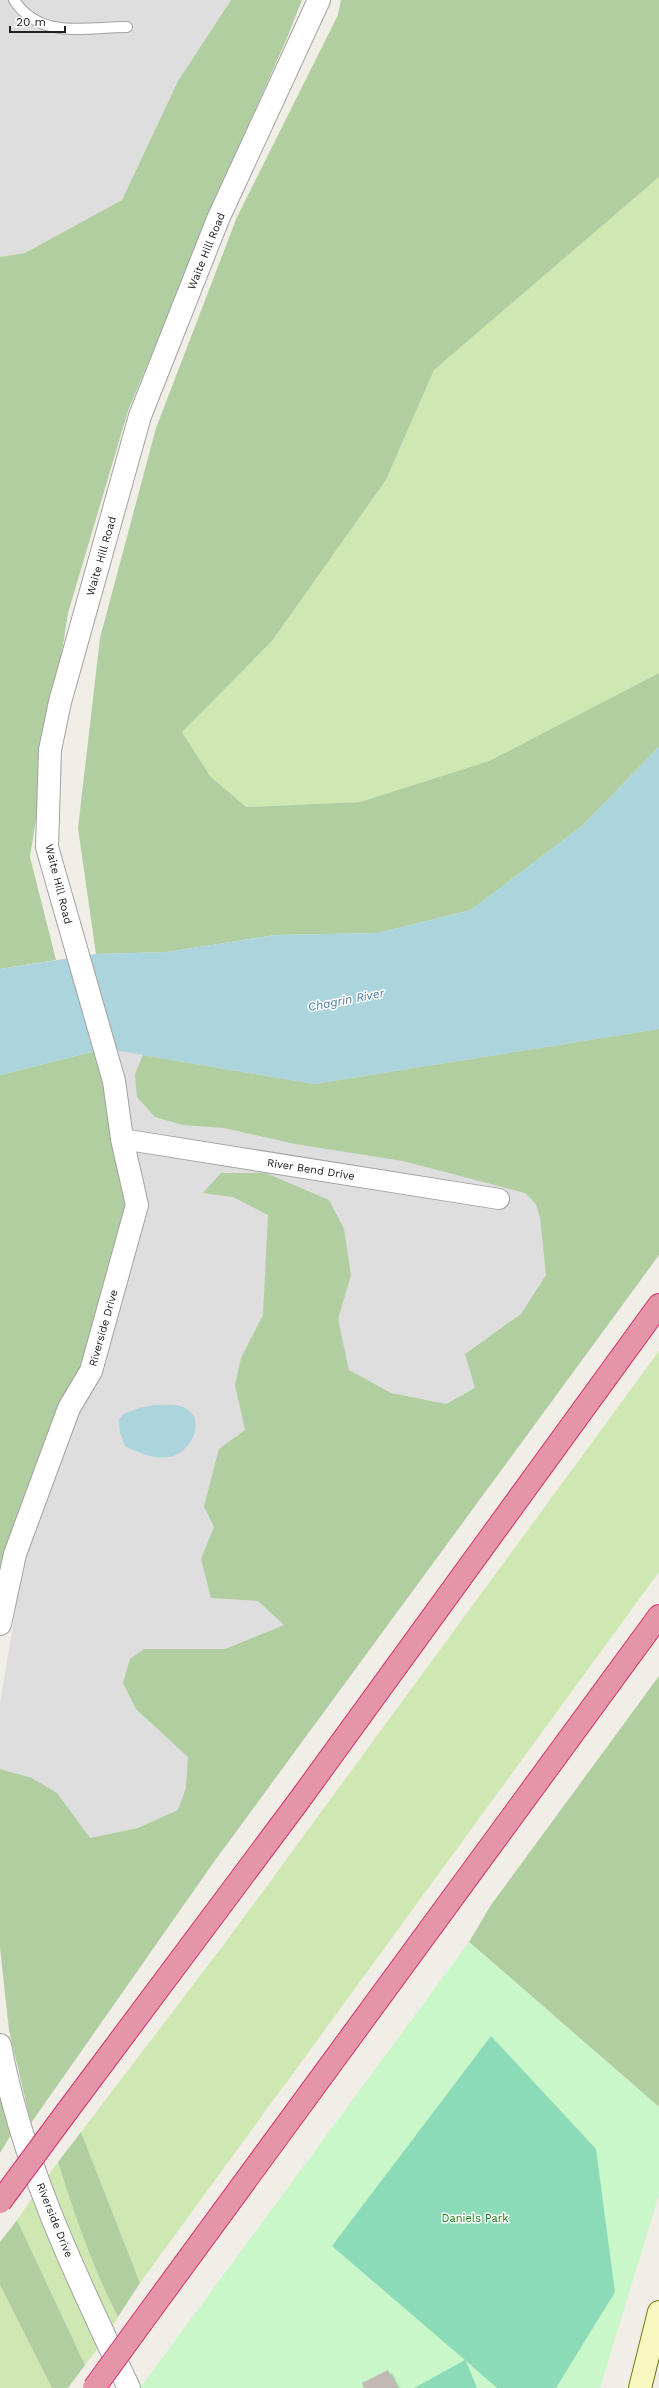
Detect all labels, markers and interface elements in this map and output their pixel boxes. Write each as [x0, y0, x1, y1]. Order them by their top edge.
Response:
scale bar [10, 8, 65, 34]
text: 20 m [16, 15, 46, 29]
street label: Waite Hill Road [185, 211, 228, 292]
street label: Waite Hill Road [84, 515, 119, 597]
street label: Waite Hill Road [42, 843, 75, 925]
water label: Chagrin River [307, 985, 387, 1014]
street label: River Bend Drive [266, 1156, 356, 1183]
street label: Riverside Drive [86, 1288, 121, 1368]
street label: Riverside Drive [34, 2181, 75, 2260]
park label: Daniels Park [442, 2212, 508, 2225]

